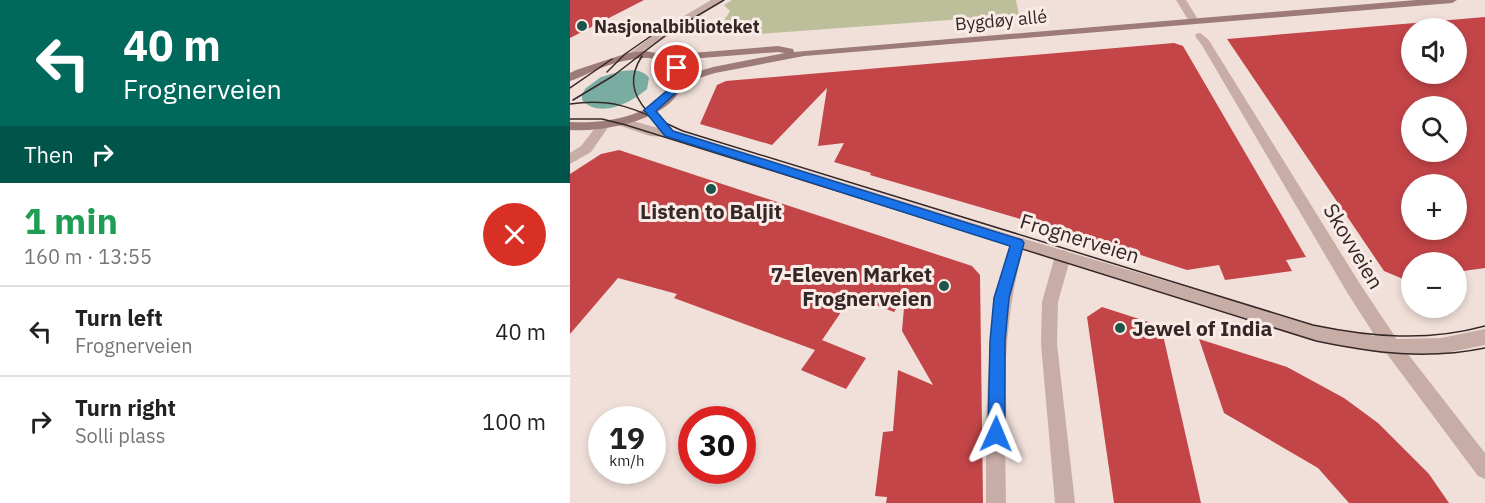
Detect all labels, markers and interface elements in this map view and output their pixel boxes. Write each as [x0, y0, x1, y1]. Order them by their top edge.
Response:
street label: Bygdøy allé [954, 5, 1048, 35]
place label: Nasjonalbiblioteket [594, 15, 760, 38]
text: 40 m [123, 18, 221, 73]
map controls [1401, 18, 1467, 318]
button: sound [1401, 18, 1467, 84]
marker: Nasjonalbiblioteket [575, 19, 589, 33]
icon: left [24, 24, 102, 102]
pin [651, 42, 702, 93]
icon: arrive [660, 51, 693, 84]
text: Frognerveien [123, 71, 282, 106]
button: search [1401, 96, 1467, 162]
icon: right [86, 138, 119, 171]
text: Then [24, 140, 74, 169]
button: + [1401, 174, 1467, 240]
marker: Listen to Baljit [704, 182, 718, 196]
text: 1 min [24, 197, 118, 244]
place label: Listen to Baljit [640, 197, 782, 225]
street label: Skovveien [1317, 198, 1391, 294]
button: close [483, 203, 546, 266]
street label: Frognerveien [1017, 207, 1143, 269]
text: 160 m · 13:55 [24, 243, 152, 270]
button: − [1401, 252, 1467, 318]
place label: 7-Eleven Market Frognerveien [771, 260, 932, 312]
marker: 7-Eleven Market Frognerveien [937, 279, 951, 293]
text: Turn left [75, 303, 163, 332]
place label: Jewel of India [1132, 314, 1273, 342]
icon: left [24, 315, 57, 348]
text: 40 m [495, 317, 546, 346]
marker: Jewel of India [1113, 321, 1127, 335]
text: Frognerveien [75, 332, 193, 359]
text: Turn right [75, 393, 176, 422]
position arrow [964, 402, 1028, 466]
icon: right [24, 405, 57, 438]
speed limit sign: 30 [678, 406, 756, 484]
text: 100 m [482, 407, 546, 436]
text: 19 [609, 418, 645, 457]
text: Solli plass [75, 422, 165, 449]
text: km/h [609, 451, 645, 470]

